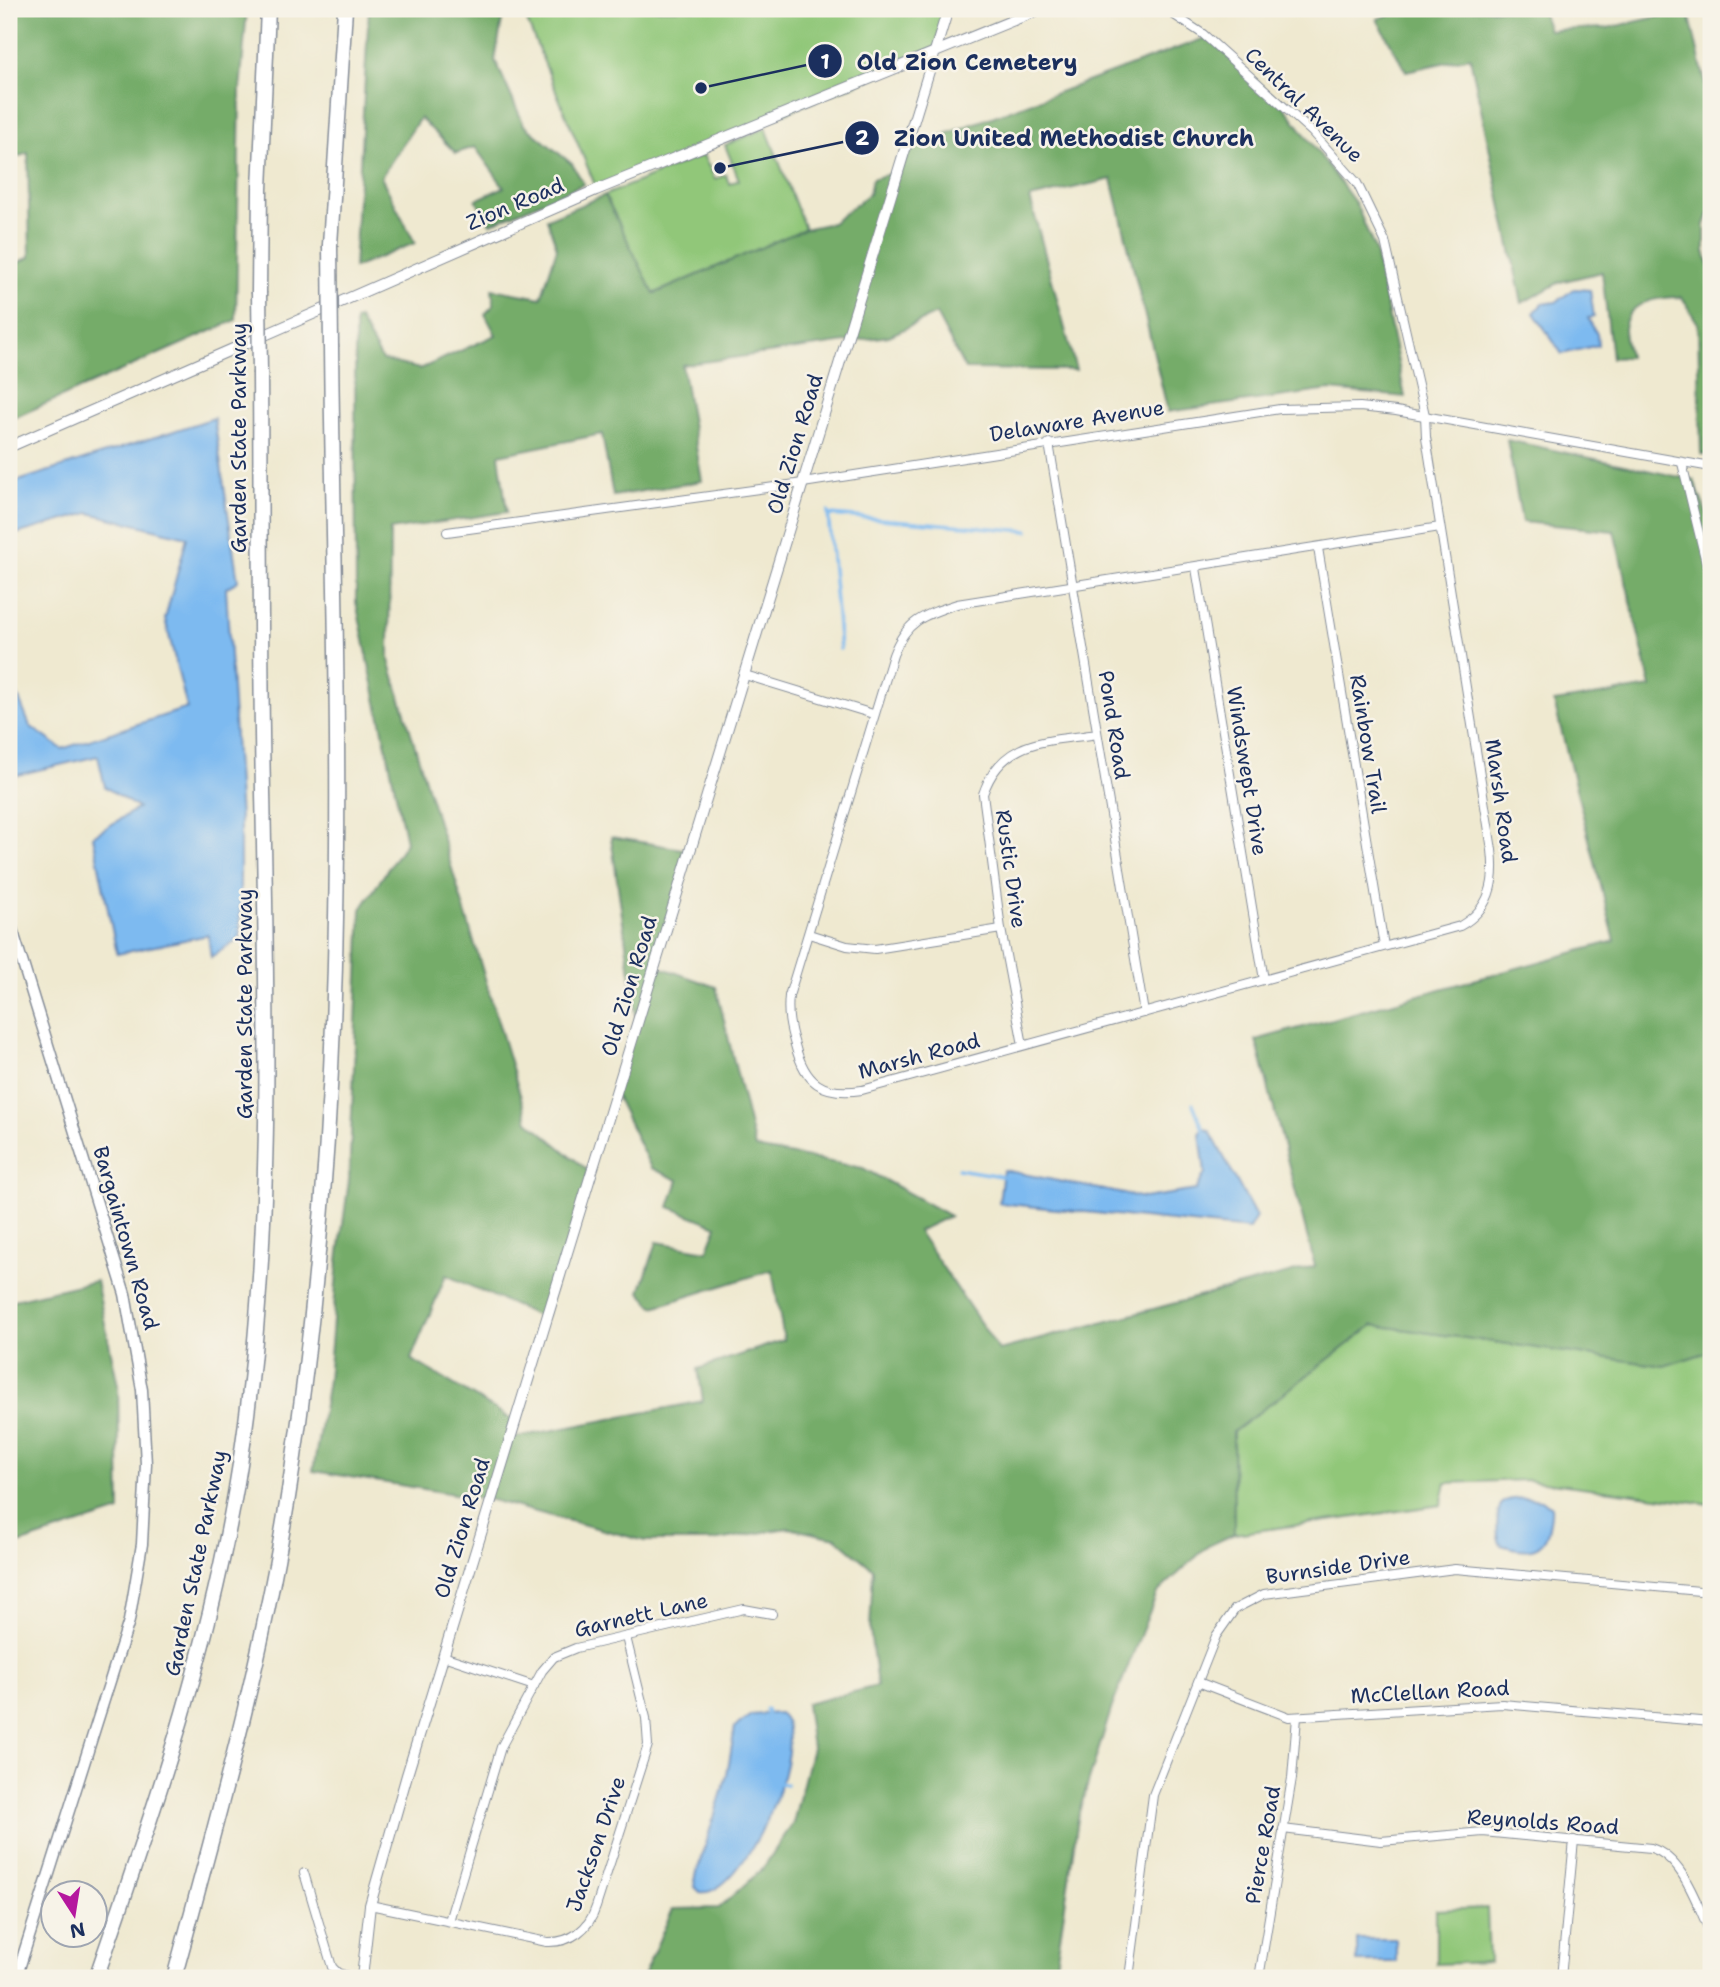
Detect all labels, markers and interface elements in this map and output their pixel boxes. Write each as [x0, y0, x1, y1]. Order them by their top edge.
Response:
callout: Old Zion Cemetery [807, 39, 1091, 83]
street label: Central Avenue [1239, 41, 1369, 169]
text: Old Zion Cemetery [856, 47, 1078, 77]
text: 1 [820, 48, 830, 76]
callout: Zion United Methodist Church [845, 116, 1268, 160]
text: Zion United Methodist Church [894, 123, 1254, 153]
text: 2 [855, 124, 870, 152]
street label: Zion Road [462, 171, 568, 237]
street label: Garden State Parkway [225, 323, 253, 553]
street label: Old Zion Road [760, 370, 830, 518]
street label: Delaware Avenue [988, 393, 1166, 449]
street label: Pond Road [1092, 668, 1136, 782]
street label: Rainbow Trail [1343, 672, 1393, 816]
street label: Windswept Drive [1220, 684, 1274, 858]
street label: Marsh Road [1478, 737, 1524, 865]
street label: Rustic Drive [989, 808, 1033, 930]
street label: Garden State Parkway [231, 889, 259, 1119]
street label: Old Zion Road [594, 912, 664, 1060]
street label: Marsh Road [855, 1026, 983, 1086]
street label: Bargaintown Road [86, 1143, 166, 1333]
street label: Garden State Parkway [158, 1447, 234, 1679]
street label: Old Zion Road [427, 1454, 497, 1602]
street label: Burnside Drive [1264, 1543, 1412, 1591]
street label: Garnett Lane [571, 1586, 711, 1644]
street label: McClellan Road [1350, 1674, 1510, 1710]
street label: Jackson Drive [560, 1772, 632, 1916]
street label: Pierce Road [1239, 1784, 1287, 1906]
street label: Reynolds Road [1466, 1803, 1620, 1841]
north arrow [38, 1878, 108, 1948]
text: N [67, 1916, 87, 1944]

